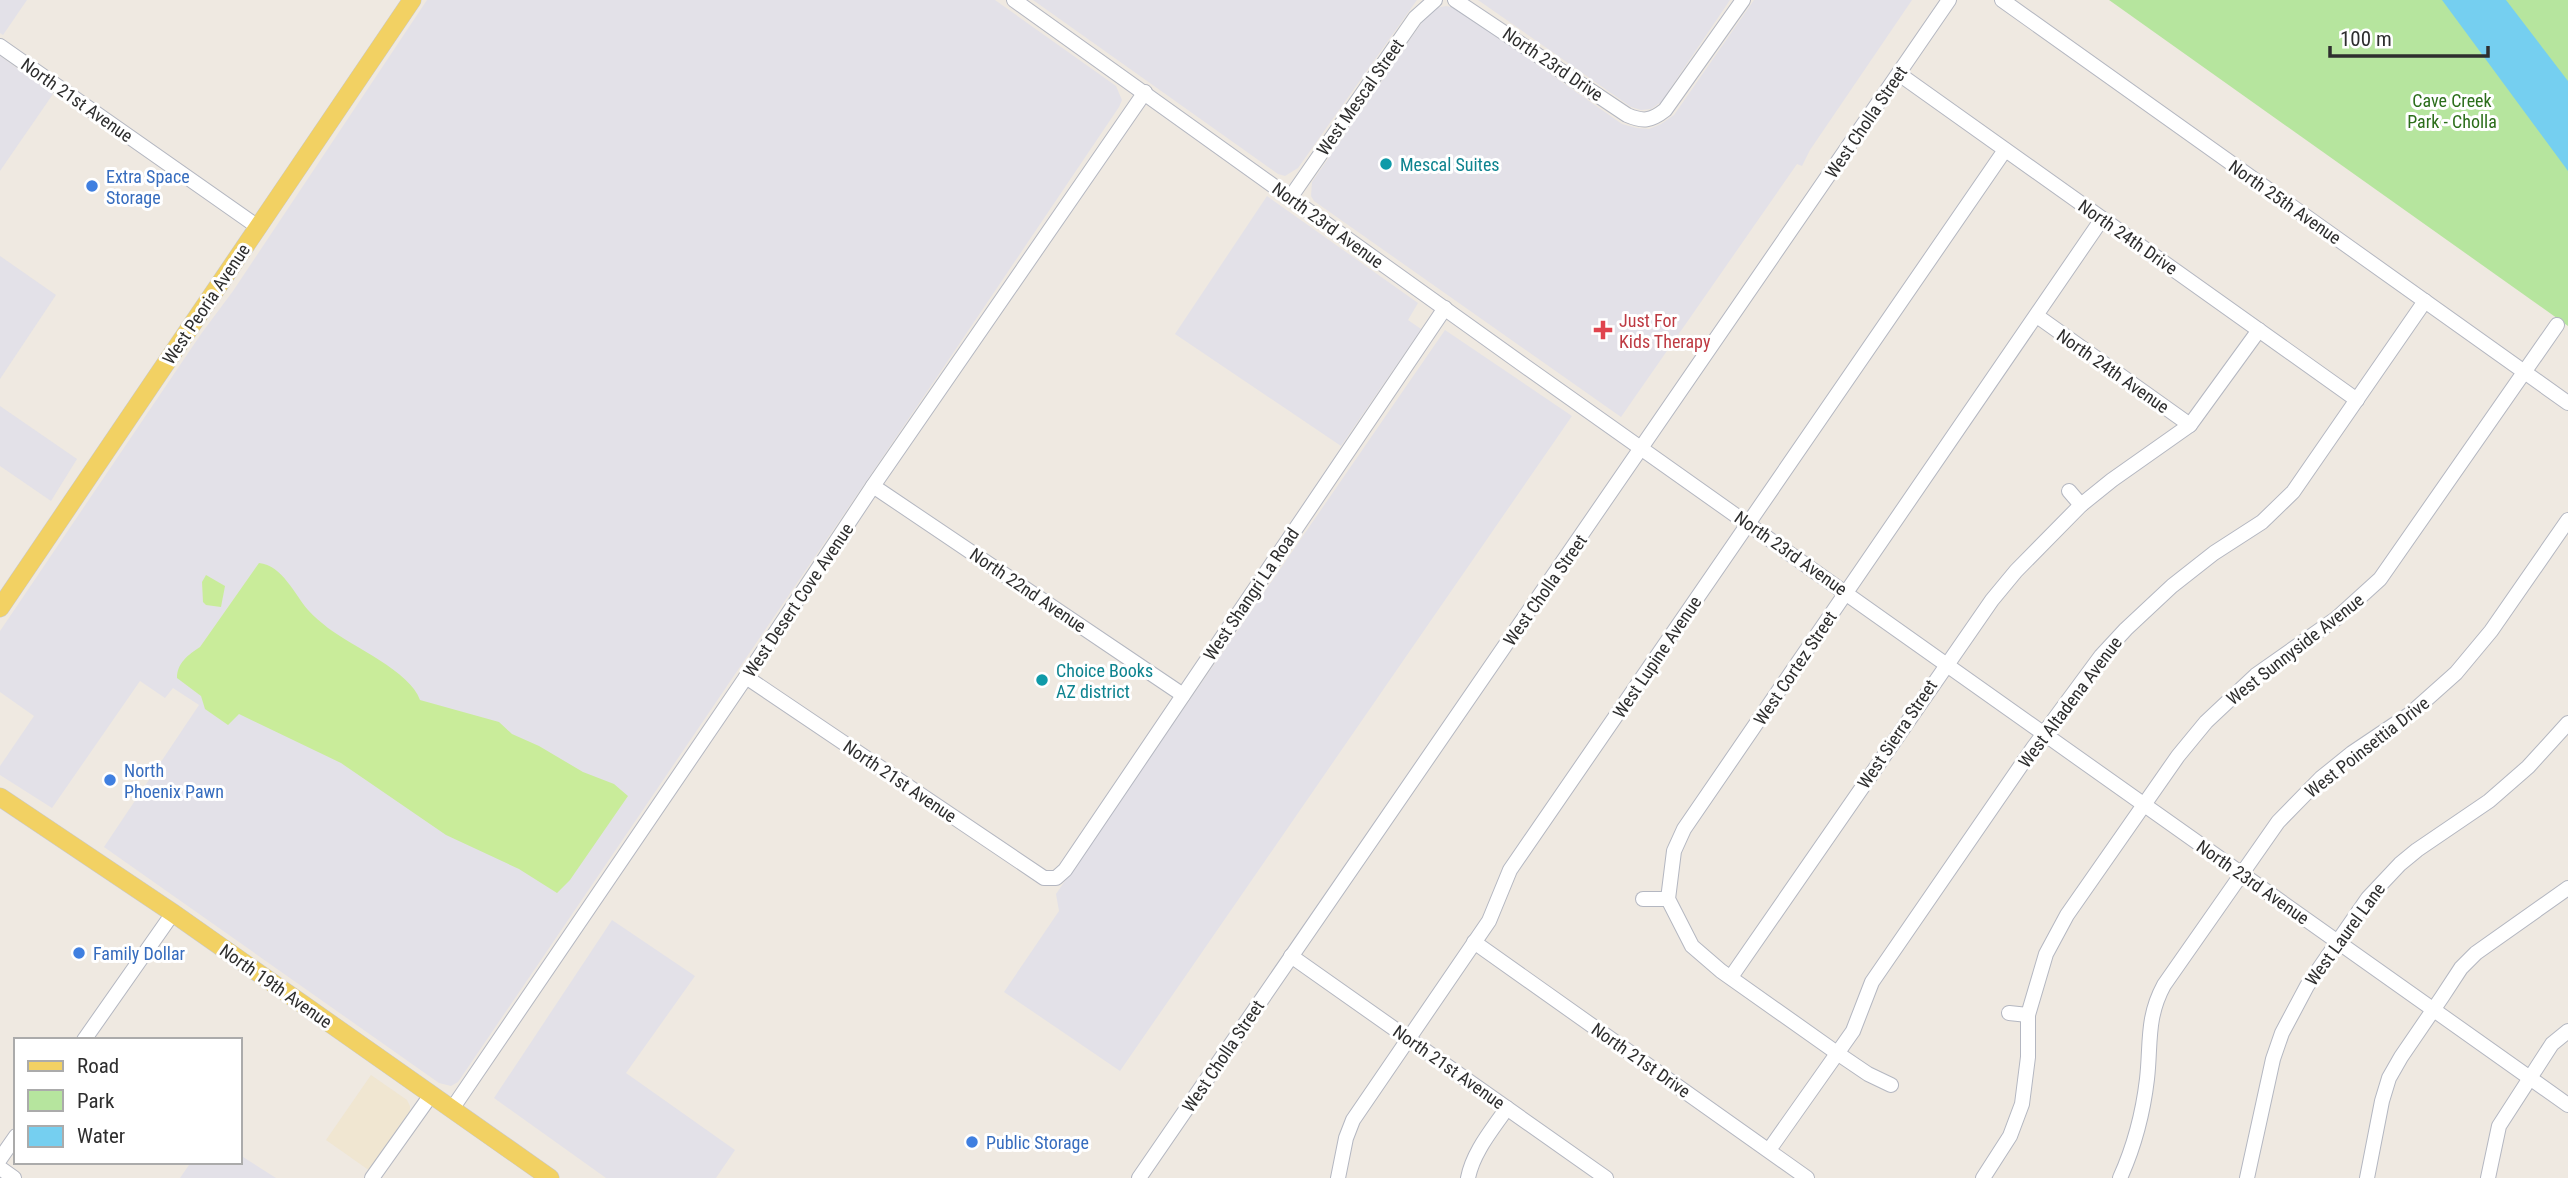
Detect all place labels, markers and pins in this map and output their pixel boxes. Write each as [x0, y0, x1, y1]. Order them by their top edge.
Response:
place label: Mescal Suites [1400, 154, 1500, 175]
marker: Mescal Suites [1378, 156, 1394, 172]
place label: Extra Space Storage [106, 166, 190, 208]
marker: Extra Space Storage [84, 178, 100, 194]
place label: Just For Kids Therapy [1619, 310, 1711, 352]
marker: Just For Kids Therapy [1593, 320, 1613, 340]
place label: Choice Books AZ district [1056, 660, 1153, 702]
marker: Choice Books AZ district [1034, 672, 1050, 688]
place label: North Phoenix Pawn [124, 760, 224, 802]
marker: North Phoenix Pawn [102, 772, 118, 788]
place label: Family Dollar [93, 943, 186, 964]
marker: Family Dollar [71, 945, 87, 961]
place label: Public Storage [986, 1132, 1089, 1153]
marker: Public Storage [964, 1134, 980, 1150]

